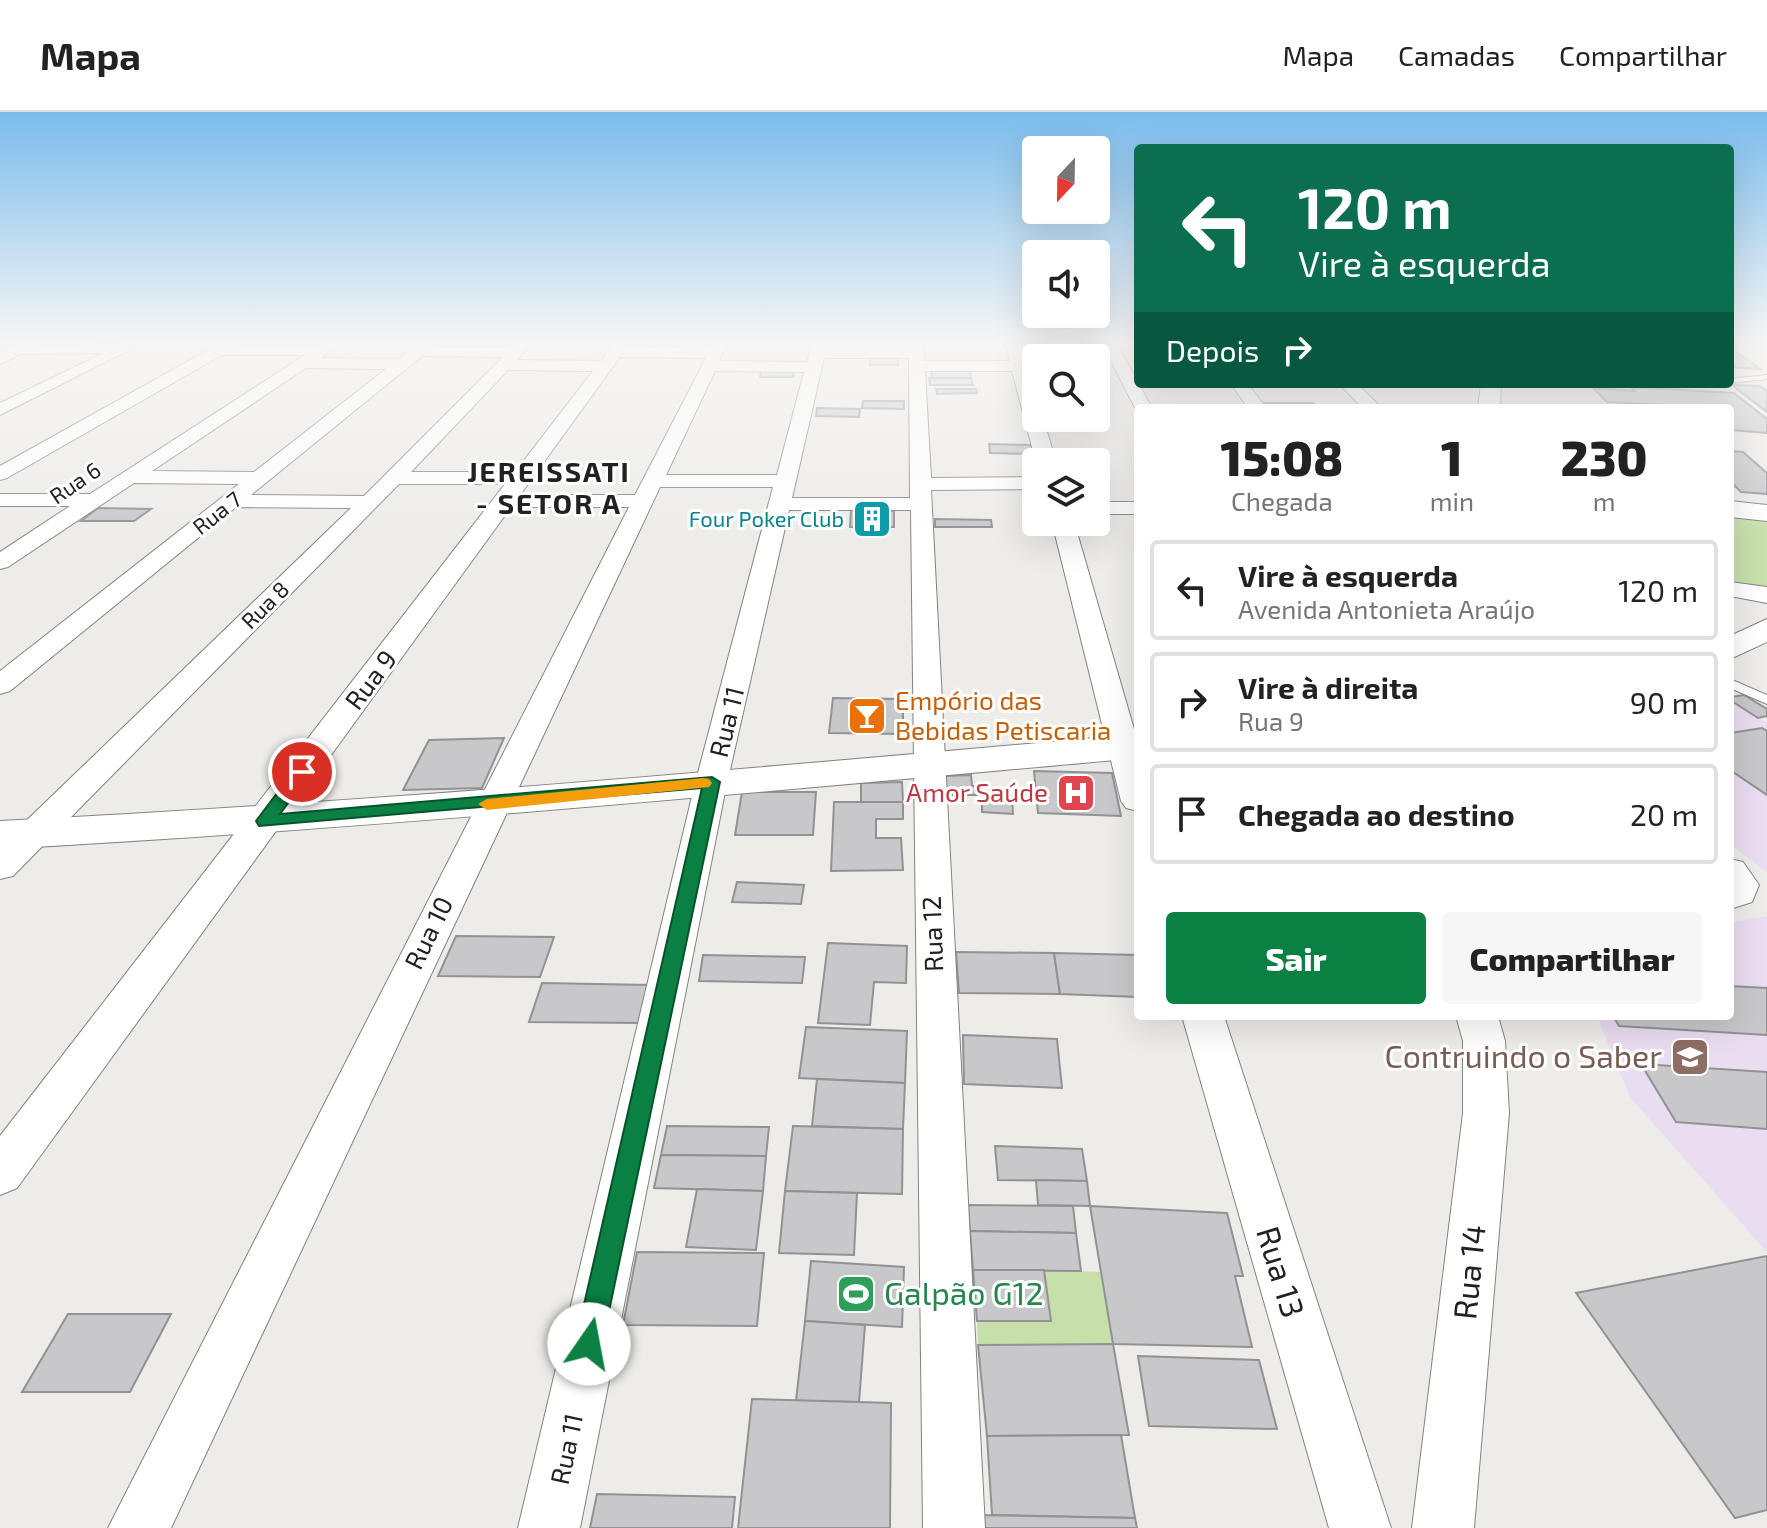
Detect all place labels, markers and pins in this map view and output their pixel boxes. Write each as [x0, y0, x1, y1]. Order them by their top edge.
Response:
building icon: Four Poker Club [851, 498, 893, 540]
place label: Four Poker Club [689, 505, 844, 531]
place label: Empório das Bebidas Petiscaria [895, 684, 1111, 745]
bar icon: Empório das Bebidas Petiscaria [846, 695, 888, 737]
pin [268, 738, 336, 806]
hospital icon: Amor Saúde [1055, 772, 1097, 814]
place label: Amor Saúde [906, 776, 1048, 807]
place label: Contruindo o Saber [1384, 1036, 1662, 1074]
school or university icon: Contruindo o Saber [1669, 1036, 1711, 1078]
sports icon: Galpão G12 [835, 1273, 877, 1315]
place label: Galpão G12 [884, 1273, 1043, 1311]

